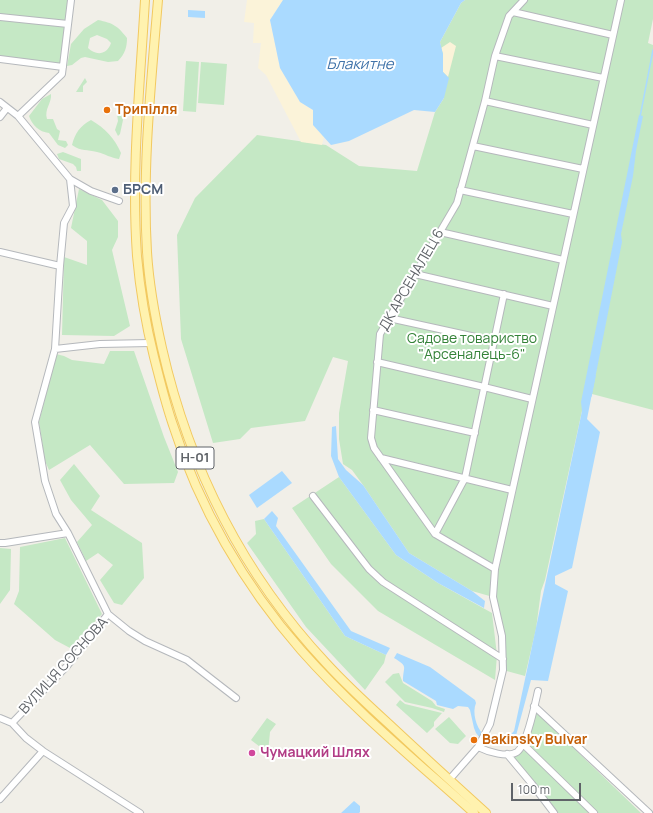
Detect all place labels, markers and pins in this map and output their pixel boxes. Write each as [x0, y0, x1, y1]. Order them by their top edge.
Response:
place label: Трипілля [115, 102, 177, 118]
marker: Трипілля [102, 105, 112, 115]
place label: БРСМ [123, 182, 163, 198]
marker: БРСМ [110, 185, 120, 195]
place label: Bakinsky Bulvar [482, 732, 587, 748]
marker: Bakinsky Bulvar [469, 735, 479, 745]
place label: Чумацкий Шлях [260, 745, 370, 761]
marker: Чумацкий Шлях [247, 748, 257, 758]

